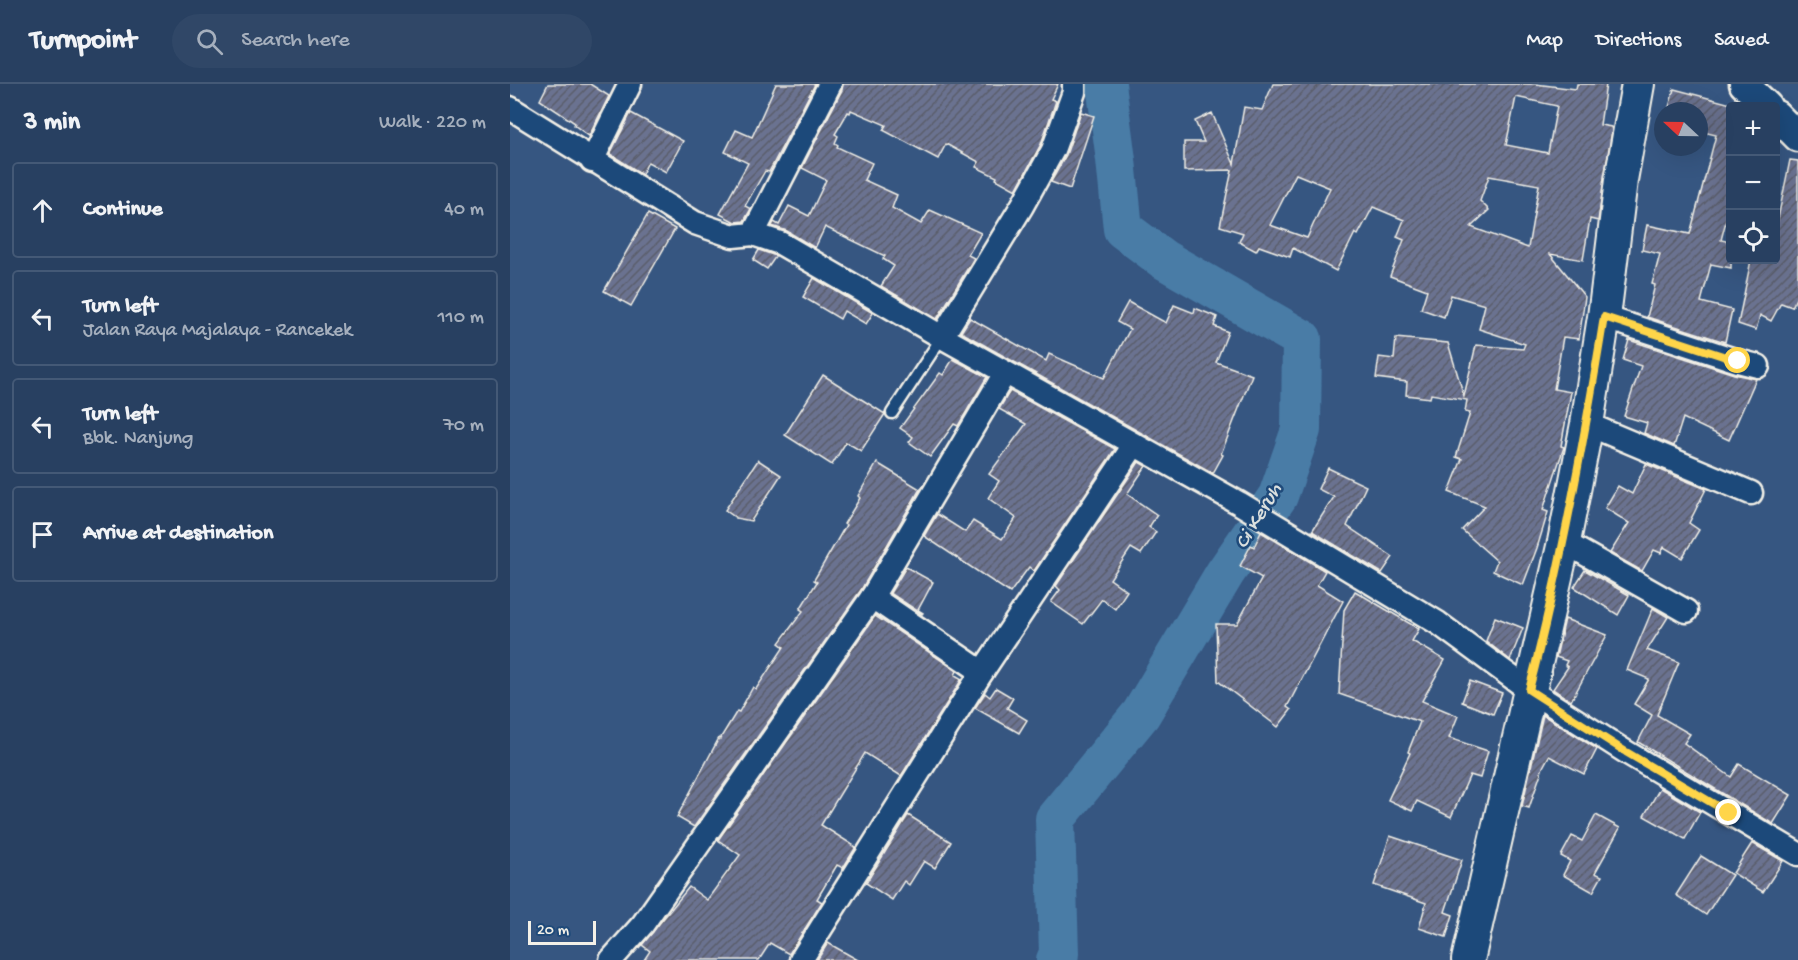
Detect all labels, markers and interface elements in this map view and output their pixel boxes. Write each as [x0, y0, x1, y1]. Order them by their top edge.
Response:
search box [172, 14, 592, 68]
text: Turnpoint [30, 25, 136, 58]
icon: search [193, 25, 226, 58]
text: Search here [241, 28, 350, 54]
text: Map [1526, 29, 1563, 54]
text: Directions [1596, 29, 1681, 54]
text: Saved [1714, 29, 1768, 54]
north arrow [1654, 102, 1708, 156]
map controls [1726, 102, 1780, 264]
button: + [1726, 102, 1780, 156]
text: 3 min [24, 108, 80, 139]
text: Walk · 220 m [379, 112, 486, 135]
button: − [1726, 156, 1780, 210]
icon: ahead [26, 194, 59, 227]
text: Continue [83, 197, 163, 223]
text: 40 m [444, 199, 484, 222]
button: locate [1726, 210, 1780, 264]
text: Turn left [83, 294, 157, 320]
icon: left [26, 302, 59, 335]
text: 110 m [438, 307, 484, 330]
text: Jalan Raya Majalaya - Rancekek [83, 320, 352, 343]
route start [1724, 347, 1750, 373]
text: Turn left [83, 402, 157, 428]
icon: left [26, 410, 59, 443]
text: 70 m [443, 415, 484, 438]
text: Bbk. Nanjung [83, 428, 193, 451]
water label: Ci Keruh [1231, 479, 1290, 554]
icon: arrive [26, 518, 59, 551]
text: Arrive at destination [83, 521, 273, 547]
route end [1715, 799, 1741, 825]
scale bar [528, 918, 596, 946]
text: 20 m [537, 922, 569, 941]

